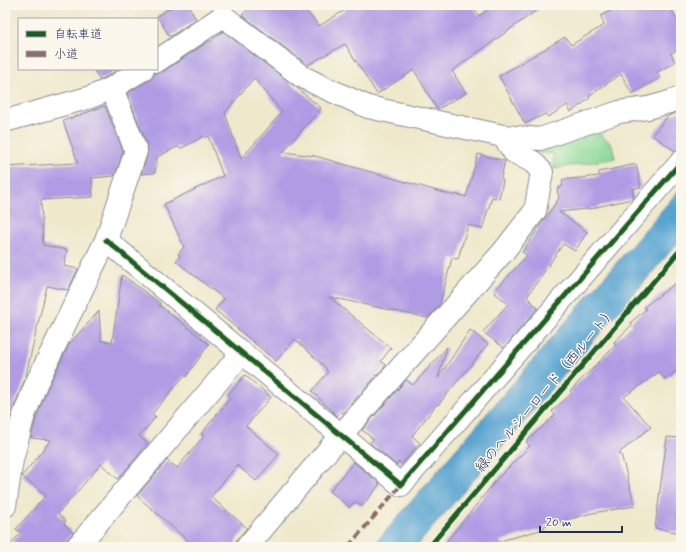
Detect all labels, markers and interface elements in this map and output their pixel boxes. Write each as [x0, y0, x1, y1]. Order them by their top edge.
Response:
legend [18, 18, 158, 70]
text: 自転車道 [54, 27, 102, 43]
text: 小道 [54, 47, 78, 63]
street label: 緑のヘルシーロード（西ルート） [472, 304, 620, 476]
scale bar [540, 508, 622, 534]
text: 20 m [546, 515, 572, 531]

